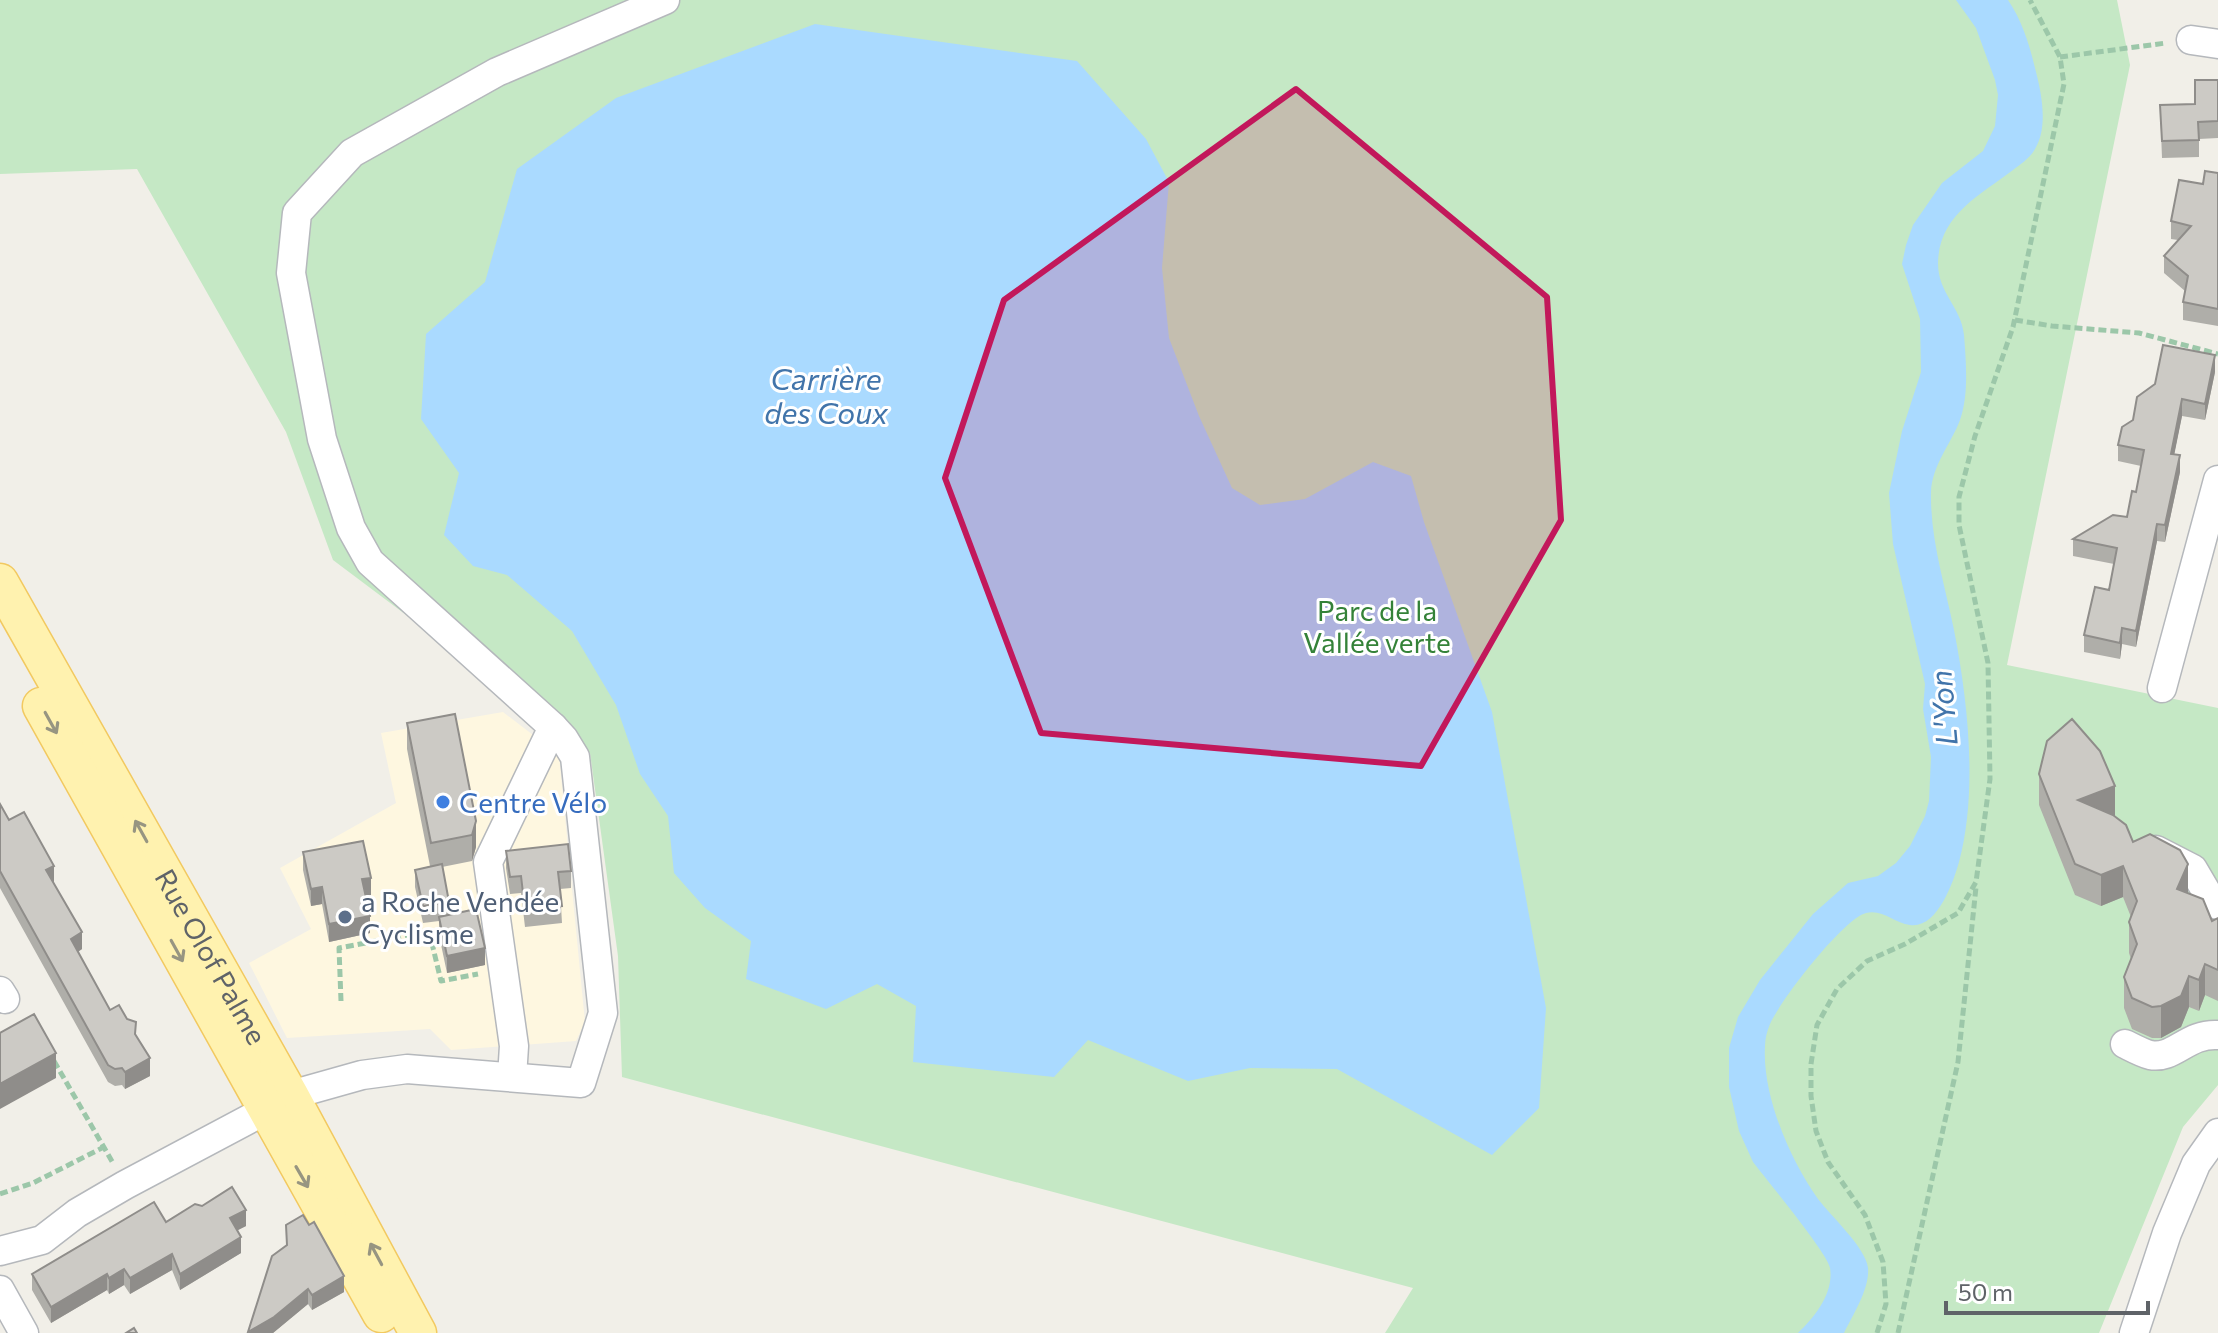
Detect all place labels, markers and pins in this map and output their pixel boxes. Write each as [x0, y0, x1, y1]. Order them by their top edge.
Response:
place label: Centre Vélo [459, 785, 607, 819]
marker: Centre Vélo [434, 793, 452, 811]
place label: a Roche Vendée Cyclisme [361, 884, 559, 950]
marker: a Roche Vendée Cyclisme [336, 908, 354, 926]

